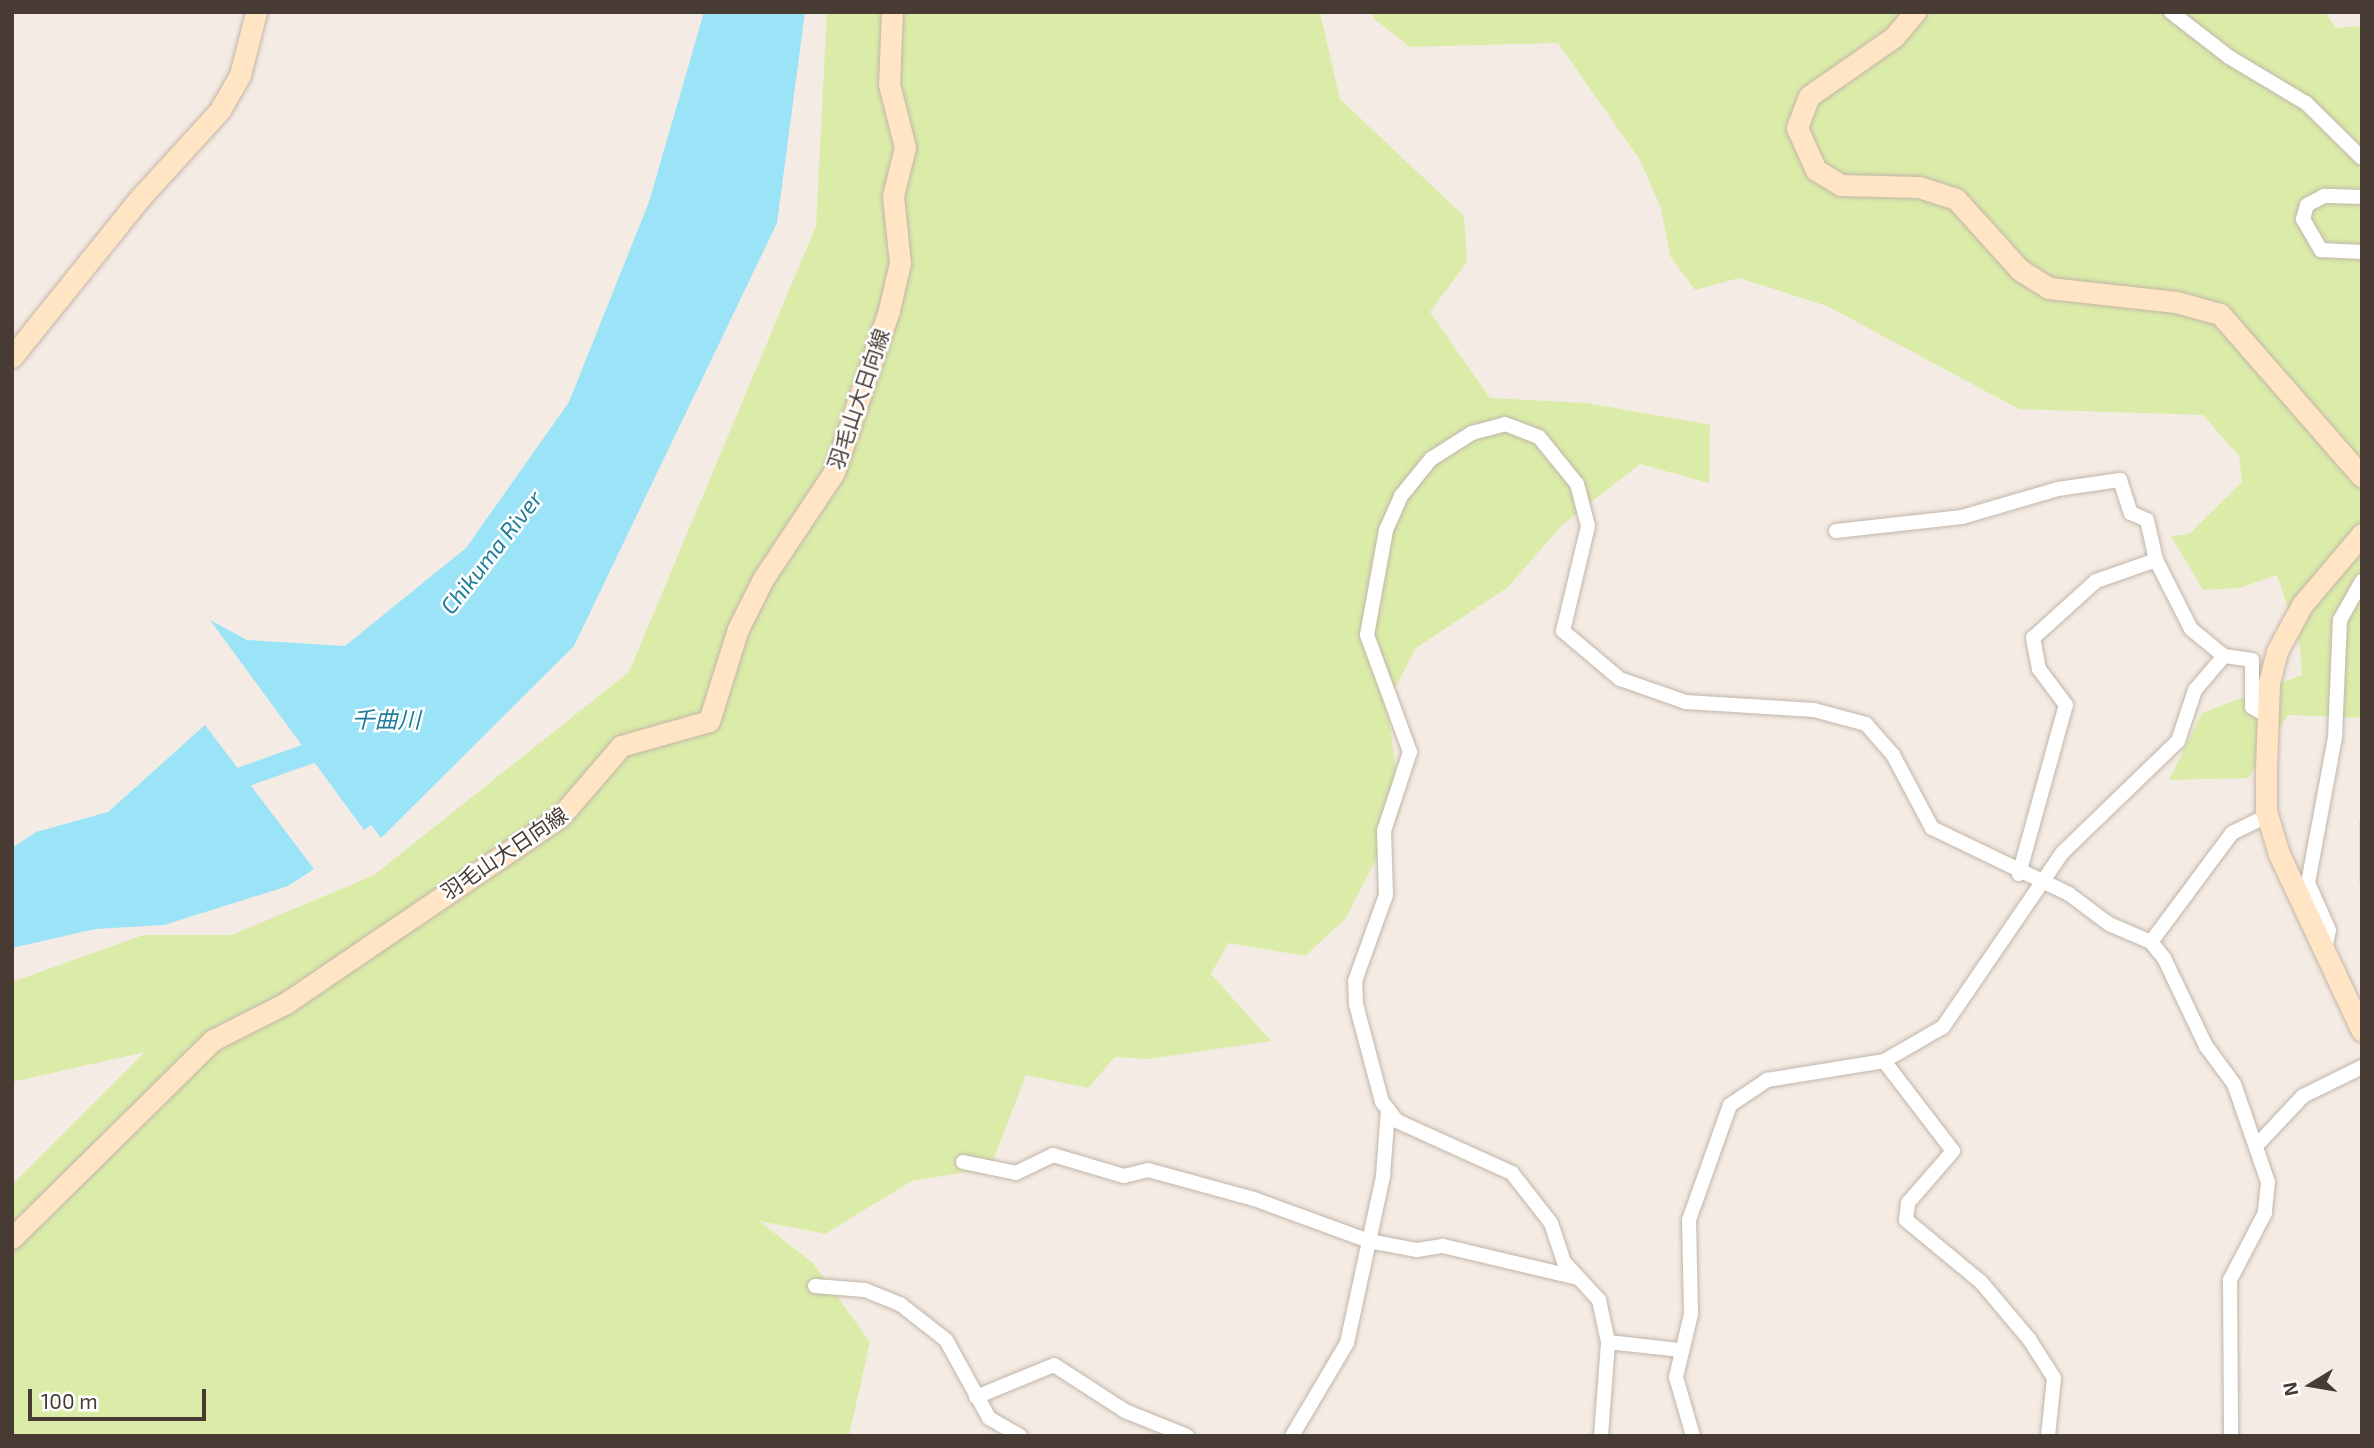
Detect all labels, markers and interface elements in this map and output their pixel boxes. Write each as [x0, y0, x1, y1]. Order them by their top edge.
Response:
street label: 羽毛山大日向線 [822, 325, 894, 473]
water label: Chikuma River [434, 485, 548, 619]
water label: 千曲川 [352, 705, 420, 733]
street label: 羽毛山大日向線 [436, 801, 572, 905]
north arrow [2276, 1350, 2346, 1420]
scale bar [32, 1374, 210, 1418]
text: N [2277, 1380, 2302, 1398]
text: 100 m [41, 1388, 98, 1413]

